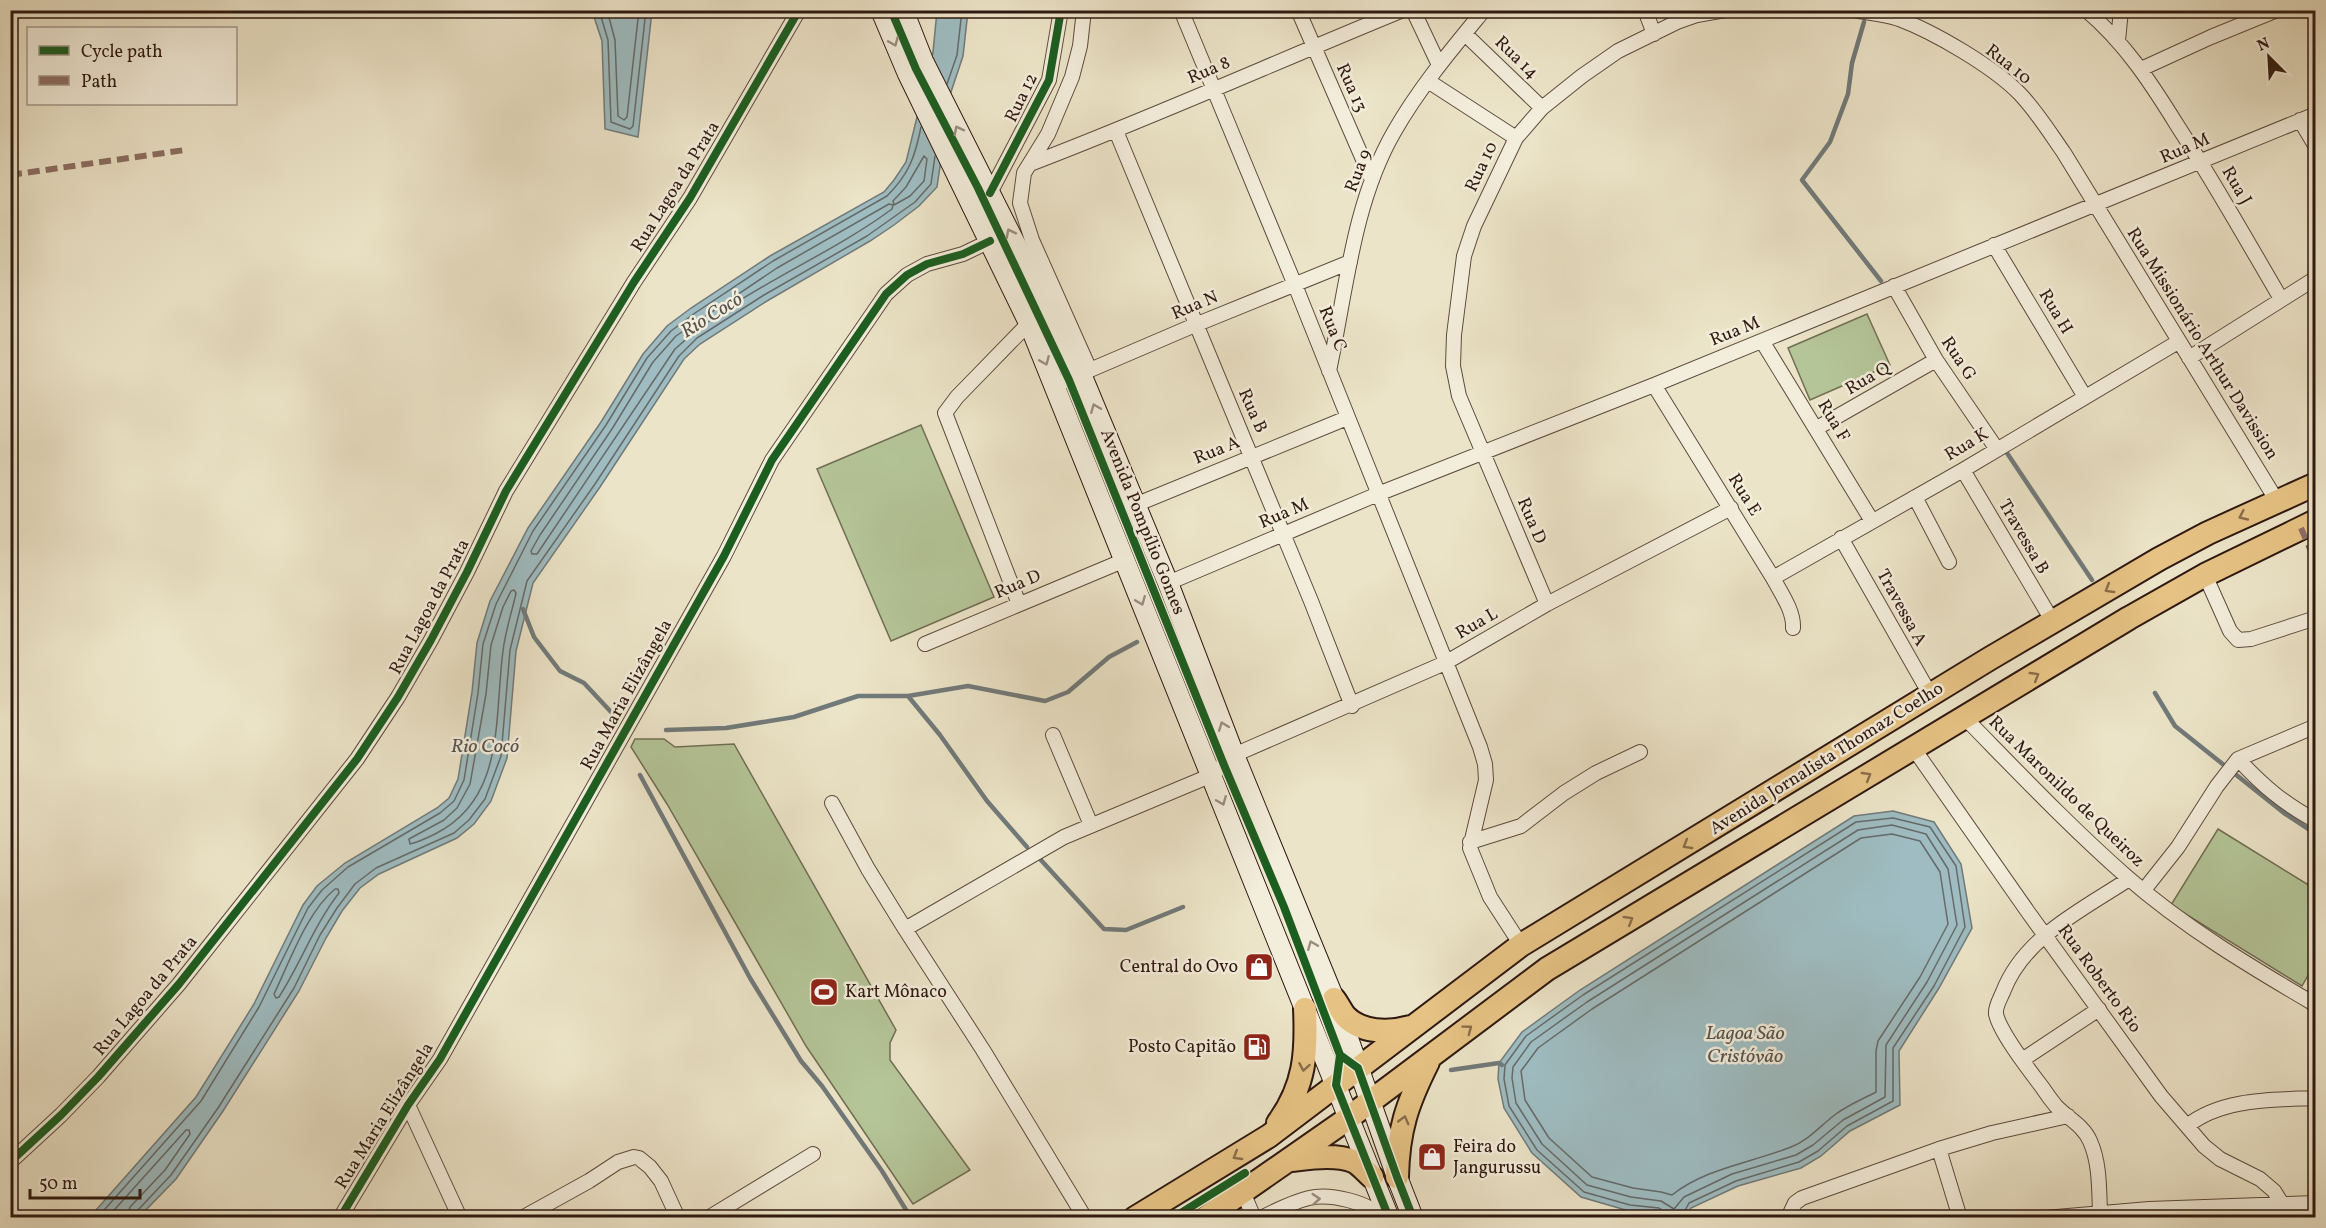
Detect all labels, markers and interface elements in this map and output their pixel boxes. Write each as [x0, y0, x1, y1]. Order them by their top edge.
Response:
legend [27, 27, 237, 105]
north arrow [2239, 27, 2299, 87]
street label: Rua 14 [1488, 31, 1544, 85]
text: N [2254, 33, 2274, 58]
one-way arrow [887, 36, 899, 47]
street label: Rua 10 [1979, 39, 2037, 91]
text: Cycle path [81, 40, 163, 65]
street label: Rua 8 [1184, 51, 1234, 91]
street label: Rua 13 [1329, 60, 1373, 116]
street label: Rua 12 [999, 69, 1045, 127]
text: Path [81, 70, 117, 95]
street label: Rua Lagoa da Prata [626, 117, 726, 257]
one-way arrow [954, 125, 965, 136]
street label: Rua M [2156, 127, 2214, 171]
street label: Rua 10 [1460, 138, 1505, 196]
street label: Rua 9 [1339, 146, 1379, 196]
street label: Rua J [2215, 162, 2257, 210]
street label: Rua Missionário Arthur Davission [2120, 223, 2284, 465]
one-way arrow [1006, 228, 1018, 239]
street label: Rua N [1168, 285, 1222, 327]
street label: Rua H [2032, 285, 2078, 339]
water label: Rio Cocó [676, 286, 748, 346]
street label: Rua C [1312, 303, 1352, 355]
street label: Rua M [1706, 311, 1764, 353]
street label: Rua G [1934, 332, 1982, 386]
one-way arrow [1038, 355, 1050, 366]
street label: Rua Q [1841, 356, 1896, 402]
street label: Rua B [1231, 385, 1273, 437]
street label: Rua F [1811, 395, 1855, 447]
one-way arrow [1090, 404, 1102, 415]
street label: Rua K [1940, 422, 1994, 468]
street label: Avenida Pompílio Gomes [1093, 425, 1191, 619]
street label: Rua A [1190, 430, 1244, 472]
street label: Rua E [1721, 469, 1767, 521]
street label: Rua M [1255, 492, 1313, 536]
street label: Rua D [1510, 494, 1552, 548]
street label: Travessa B [1991, 495, 2055, 579]
one-way arrow [2238, 509, 2249, 521]
street label: Rua Lagoa da Prata [384, 535, 476, 679]
street label: Rua D [991, 564, 1045, 606]
street label: Travessa A [1870, 565, 1933, 651]
one-way arrow [2105, 581, 2115, 593]
one-way arrow [1134, 595, 1147, 605]
street label: Rua L [1451, 602, 1503, 646]
street label: Rua Maria Elizângela [575, 615, 679, 775]
one-way arrow [2029, 671, 2039, 683]
street label: Avenida Jornalista Thomaz Coelho [1705, 676, 1949, 842]
street label: Rua Maronildo de Queiroz [1982, 711, 2150, 873]
one-way arrow [1218, 721, 1230, 732]
water label: Rio Cocó [451, 733, 519, 761]
one-way arrow [1861, 772, 1872, 783]
one-way arrow [1215, 795, 1227, 806]
one-way arrow [1683, 837, 1693, 849]
one-way arrow [1623, 916, 1633, 927]
street label: Rua Roberto Rio [2051, 920, 2147, 1038]
street label: Rua Lagoa da Prata [88, 930, 204, 1062]
one-way arrow [1307, 940, 1319, 951]
shop icon: Central do Ovo [1243, 951, 1275, 983]
place label: Central do Ovo [1120, 955, 1238, 980]
sports icon: Kart Mônaco [808, 976, 840, 1008]
place label: Kart Mônaco [845, 980, 947, 1005]
water label: Lagoa São Cristóvão [1705, 1020, 1785, 1071]
one-way arrow [1461, 1026, 1472, 1037]
fuel station icon: Posto Capitão [1241, 1031, 1273, 1063]
place label: Posto Capitão [1128, 1035, 1236, 1060]
street label: Rua Maria Elizângela [330, 1038, 440, 1194]
one-way arrow [1298, 1062, 1310, 1072]
one-way arrow [1396, 1115, 1409, 1125]
place label: Feira do Jangurussu [1453, 1135, 1541, 1181]
shop icon: Feira do Jangurussu [1416, 1141, 1448, 1173]
one-way arrow [1233, 1148, 1243, 1160]
scale bar [30, 1162, 140, 1200]
text: 50 m [39, 1172, 78, 1197]
one-way arrow [1311, 1192, 1320, 1205]

